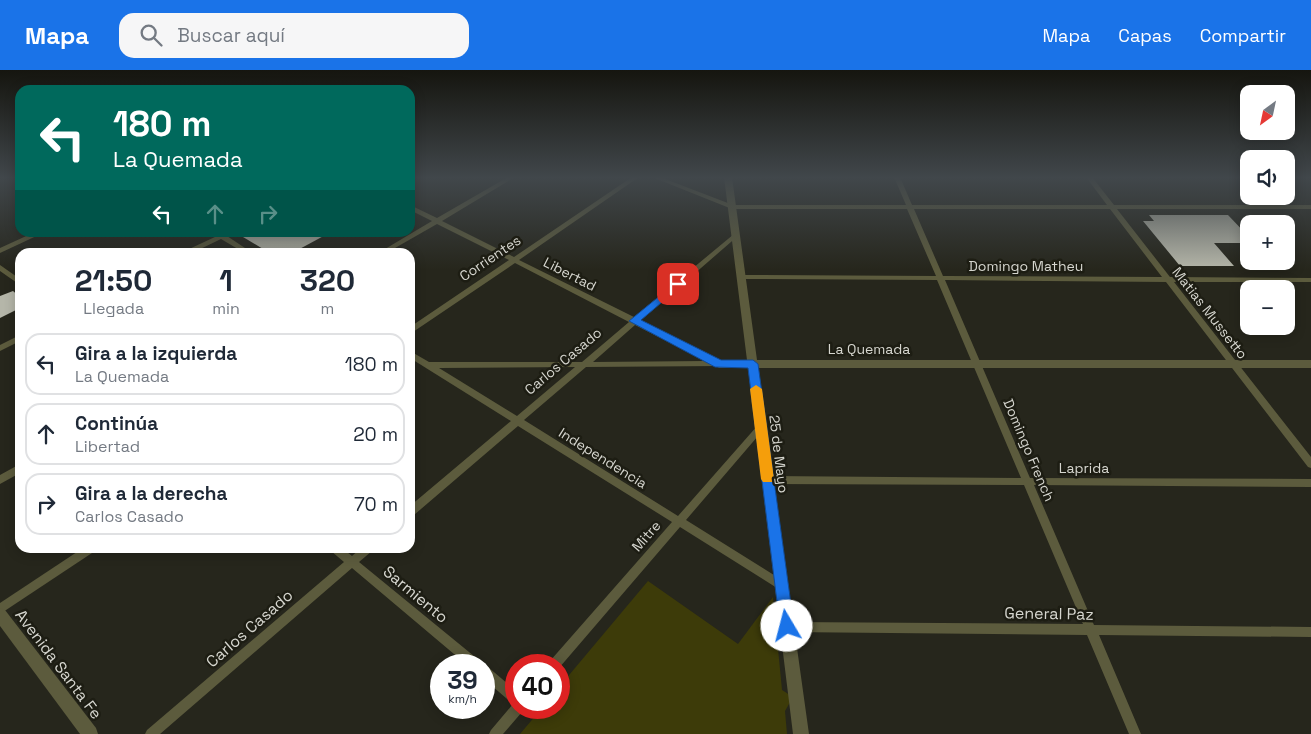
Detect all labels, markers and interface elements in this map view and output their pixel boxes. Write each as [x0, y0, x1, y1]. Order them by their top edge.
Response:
search box [119, 13, 469, 58]
text: Mapa [25, 20, 89, 51]
icon: search [137, 21, 165, 49]
text: Buscar aquí [177, 23, 285, 48]
text: Mapa [1042, 24, 1090, 47]
text: Capas [1118, 24, 1172, 47]
text: Compartir [1200, 24, 1286, 47]
north arrow [1240, 85, 1295, 140]
map controls [1240, 85, 1295, 335]
text: 180 m [113, 102, 211, 146]
icon: left [30, 105, 95, 170]
text: La Quemada [113, 145, 243, 173]
button: sound [1240, 150, 1295, 205]
icon: left [148, 200, 176, 228]
icon: ahead [201, 200, 229, 228]
icon: right [254, 200, 282, 228]
button: + [1240, 215, 1295, 270]
street label: Corrientes [456, 231, 524, 285]
street label: Libertad [541, 253, 599, 295]
street label: Domingo Matheu [969, 257, 1083, 275]
text: 21:50 [75, 261, 153, 300]
text: 1 [219, 261, 233, 300]
text: 320 [300, 261, 355, 300]
pin [657, 263, 699, 305]
street label: Matias Mussetto [1168, 263, 1252, 363]
icon: arrive [664, 270, 692, 298]
button: − [1240, 280, 1295, 335]
text: Llegada [83, 298, 144, 319]
text: min [212, 298, 240, 319]
text: m [321, 298, 334, 319]
street label: Carlos Casado [521, 324, 605, 398]
street label: La Quemada [828, 340, 910, 358]
text: Gira a la izquierda [75, 341, 237, 366]
icon: left [32, 350, 60, 378]
text: 180 m [345, 352, 398, 377]
text: La Quemada [75, 366, 169, 387]
street label: Domingo French [999, 396, 1059, 504]
text: Continúa [75, 411, 158, 436]
street label: 25 de Mayo [765, 414, 793, 494]
icon: ahead [32, 420, 60, 448]
text: 20 m [353, 422, 398, 447]
street label: Independencia [555, 424, 651, 492]
text: Libertad [75, 436, 140, 457]
street label: Laprida [1059, 459, 1109, 477]
text: Gira a la derecha [75, 481, 227, 506]
icon: right [32, 490, 60, 518]
text: 70 m [354, 492, 398, 517]
text: Carlos Casado [75, 506, 184, 527]
street label: Mitre [628, 517, 664, 555]
street label: Sarmiento [379, 561, 453, 628]
street label: Carlos Casado [201, 585, 297, 672]
position arrow [760, 599, 812, 651]
street label: General Paz [1004, 602, 1094, 625]
street label: Avenida Santa Fe [10, 605, 107, 723]
speed limit sign: 40 [505, 654, 570, 719]
text: 39 [447, 664, 478, 696]
text: km/h [448, 691, 477, 707]

